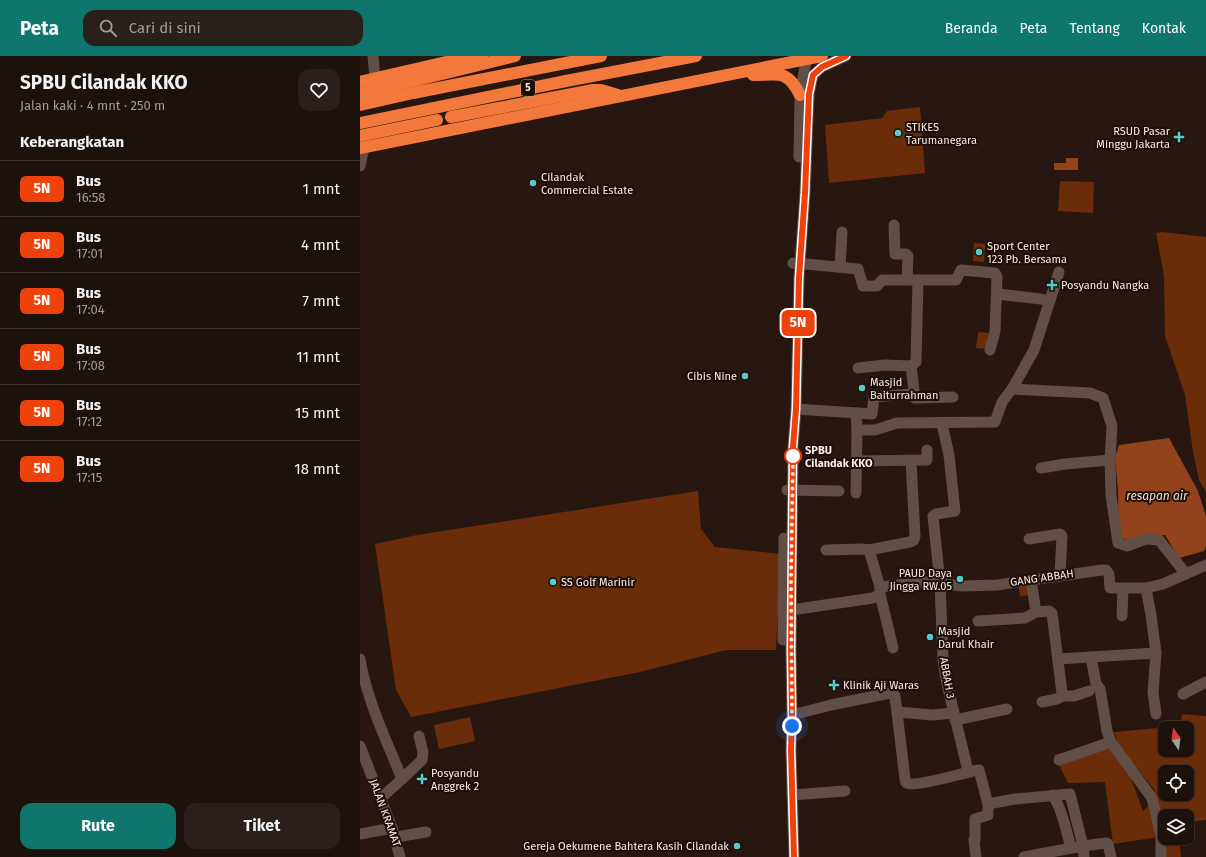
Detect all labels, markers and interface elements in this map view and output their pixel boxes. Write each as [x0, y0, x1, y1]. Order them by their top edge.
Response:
search box [83, 10, 363, 46]
text: Peta [20, 17, 59, 40]
icon: search [97, 17, 119, 39]
text: Cari di sini [129, 19, 201, 37]
text: Beranda [945, 20, 998, 37]
text: Peta [1020, 20, 1047, 37]
text: Tentang [1069, 20, 1120, 37]
text: Kontak [1142, 20, 1186, 37]
button: heart [298, 69, 340, 111]
text: SPBU Cilandak KKO [20, 71, 188, 94]
road number: 5 [521, 80, 535, 96]
text: Jalan kaki · 4 mnt · 250 m [20, 98, 165, 113]
place label: STIKES Tarumanegara [906, 121, 977, 147]
place label: RSUD Pasar Minggu Jakarta [1096, 125, 1171, 151]
marker: STIKES Tarumanegara [893, 128, 903, 138]
marker: RSUD Pasar Minggu Jakarta [1173, 131, 1185, 143]
text: Keberangkatan [20, 133, 124, 151]
place label: Cilandak Commercial Estate [541, 171, 633, 197]
text: Bus [76, 172, 101, 190]
marker: Cilandak Commercial Estate [528, 178, 538, 188]
text: 5N [34, 180, 50, 197]
text: 1 mnt [302, 180, 340, 198]
text: 16:58 [76, 190, 105, 205]
text: Bus [76, 228, 101, 246]
text: 5N [34, 236, 50, 253]
text: 4 mnt [301, 236, 340, 254]
place label: Sport Center 123 Pb. Bersama [987, 240, 1067, 266]
text: 17:01 [76, 246, 103, 261]
marker: Sport Center 123 Pb. Bersama [974, 247, 984, 257]
marker: Posyandu Nangka [1046, 279, 1058, 291]
place label: Posyandu Nangka [1061, 279, 1149, 292]
text: Bus [76, 284, 101, 302]
text: 5N [34, 292, 50, 309]
text: 7 mnt [302, 292, 340, 310]
text: 17:04 [76, 302, 105, 317]
line badge: 5N [780, 310, 816, 336]
text: 5N [790, 314, 806, 331]
text: Bus [76, 340, 101, 358]
text: 5N [34, 348, 50, 365]
text: 11 mnt [296, 348, 340, 366]
text: 17:08 [76, 358, 105, 373]
place label: Cibis Nine [687, 370, 737, 383]
marker: Cibis Nine [740, 371, 750, 381]
place label: Masjid Baiturrahman [870, 376, 939, 402]
marker: Masjid Baiturrahman [857, 383, 867, 393]
text: Bus [76, 396, 101, 414]
text: 5N [34, 404, 50, 421]
text: 15 mnt [295, 404, 340, 422]
text: 17:12 [76, 414, 102, 429]
place label: SPBU Cilandak KKO [805, 444, 873, 470]
marker: SPBU Cilandak KKO [784, 447, 802, 465]
text: Bus [76, 452, 101, 470]
text: 5N [34, 460, 50, 477]
text: 18 mnt [294, 460, 340, 478]
text: 17:15 [76, 470, 102, 485]
water label: resapan air [1126, 489, 1188, 503]
place label: PAUD Daya Jingga RW.05 [889, 567, 952, 593]
street label: GANG ABBAH [1009, 567, 1075, 589]
marker: PAUD Daya Jingga RW.05 [955, 574, 965, 584]
place label: SS Golf Marinir [561, 576, 635, 589]
marker: SS Golf Marinir [548, 577, 558, 587]
place label: Masjid Darul Khair [938, 625, 995, 651]
marker: Masjid Darul Khair [925, 632, 935, 642]
street label: ABBAH 3 [937, 656, 957, 700]
marker: Klinik Aji Waras [828, 679, 840, 691]
place label: Klinik Aji Waras [843, 679, 919, 692]
your location [782, 716, 802, 736]
north arrow [1158, 721, 1194, 757]
map controls [1158, 721, 1194, 845]
button: locate [1158, 765, 1194, 801]
place label: Posyandu Anggrek 2 [431, 767, 479, 793]
marker: Posyandu Anggrek 2 [416, 773, 428, 785]
street label: JALAN KRAMAT [367, 777, 403, 849]
button: Rute [20, 803, 176, 849]
button: Tiket [184, 803, 340, 849]
button: layers [1158, 809, 1194, 845]
place label: Gereja Oekumene Bahtera Kasih Cilandak [523, 840, 729, 853]
marker: Gereja Oekumene Bahtera Kasih Cilandak [732, 841, 742, 851]

